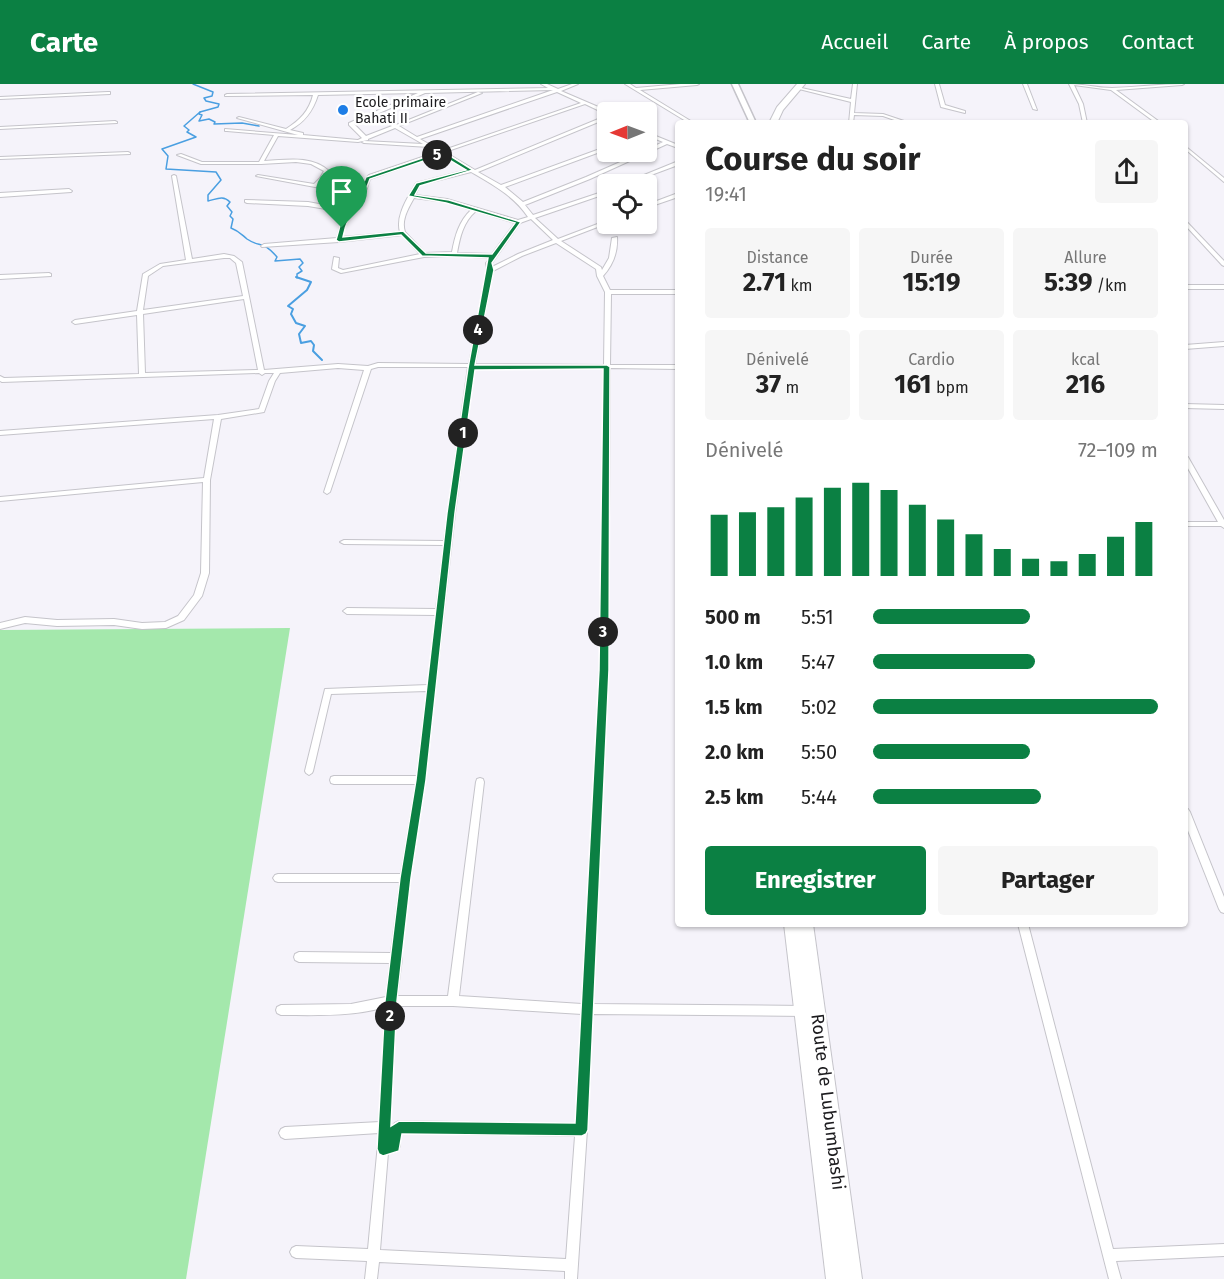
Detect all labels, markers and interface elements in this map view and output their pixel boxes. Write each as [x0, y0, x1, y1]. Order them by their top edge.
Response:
text: Carte [30, 26, 98, 59]
text: Accueil [821, 29, 888, 55]
text: Carte [921, 29, 971, 55]
text: À propos [1004, 29, 1089, 55]
text: Contact [1122, 29, 1194, 55]
place label: Ecole primaire Bahati II [355, 94, 446, 127]
north arrow [597, 102, 657, 162]
map controls [597, 102, 657, 234]
marker: Ecole primaire Bahati II [336, 103, 350, 117]
text: Course du soir [705, 139, 921, 179]
pin: 5 [422, 140, 452, 170]
button: share [1095, 140, 1158, 203]
text: 5 [433, 145, 441, 164]
pin [316, 166, 367, 228]
button: locate [597, 174, 657, 234]
icon: arrive [325, 175, 358, 208]
text: 19:41 [705, 182, 747, 206]
text: Distance [746, 248, 809, 267]
text: Durée [910, 248, 953, 267]
text: Allure [1064, 248, 1107, 267]
text: 2.71 [743, 267, 786, 298]
text: 15:19 [903, 267, 960, 298]
text: 5:39 [1044, 267, 1092, 298]
text: km [786, 276, 812, 295]
text: /km [1092, 276, 1127, 295]
pin: 4 [463, 315, 493, 345]
text: 4 [473, 320, 483, 339]
text: Dénivelé [746, 350, 809, 369]
text: Cardio [908, 350, 955, 369]
text: kcal [1071, 350, 1100, 369]
text: 37 [756, 369, 781, 400]
text: 161 [894, 369, 932, 400]
text: 216 [1066, 369, 1105, 400]
text: m [781, 378, 799, 397]
text: bpm [932, 378, 969, 397]
pin: 1 [448, 418, 478, 448]
text: 1 [459, 423, 467, 442]
text: Dénivelé [705, 438, 783, 462]
text: 72–109 m [1078, 438, 1158, 462]
text: 500 m [705, 605, 761, 629]
text: 5:51 [801, 605, 834, 629]
pin: 3 [588, 617, 618, 647]
text: 3 [599, 622, 607, 641]
text: 1.0 km [705, 650, 763, 674]
text: 5:47 [801, 650, 835, 674]
text: 1.5 km [705, 695, 763, 719]
text: 5:02 [801, 695, 837, 719]
text: 2.0 km [705, 740, 764, 764]
text: 5:50 [801, 740, 837, 764]
text: 2.5 km [705, 785, 764, 809]
text: 5:44 [801, 785, 837, 809]
button: Enregistrer [705, 846, 926, 915]
button: Partager [938, 846, 1158, 915]
pin: 2 [375, 1001, 405, 1031]
text: 2 [386, 1006, 394, 1025]
street label: Route de Lubumbashi [806, 1012, 850, 1192]

